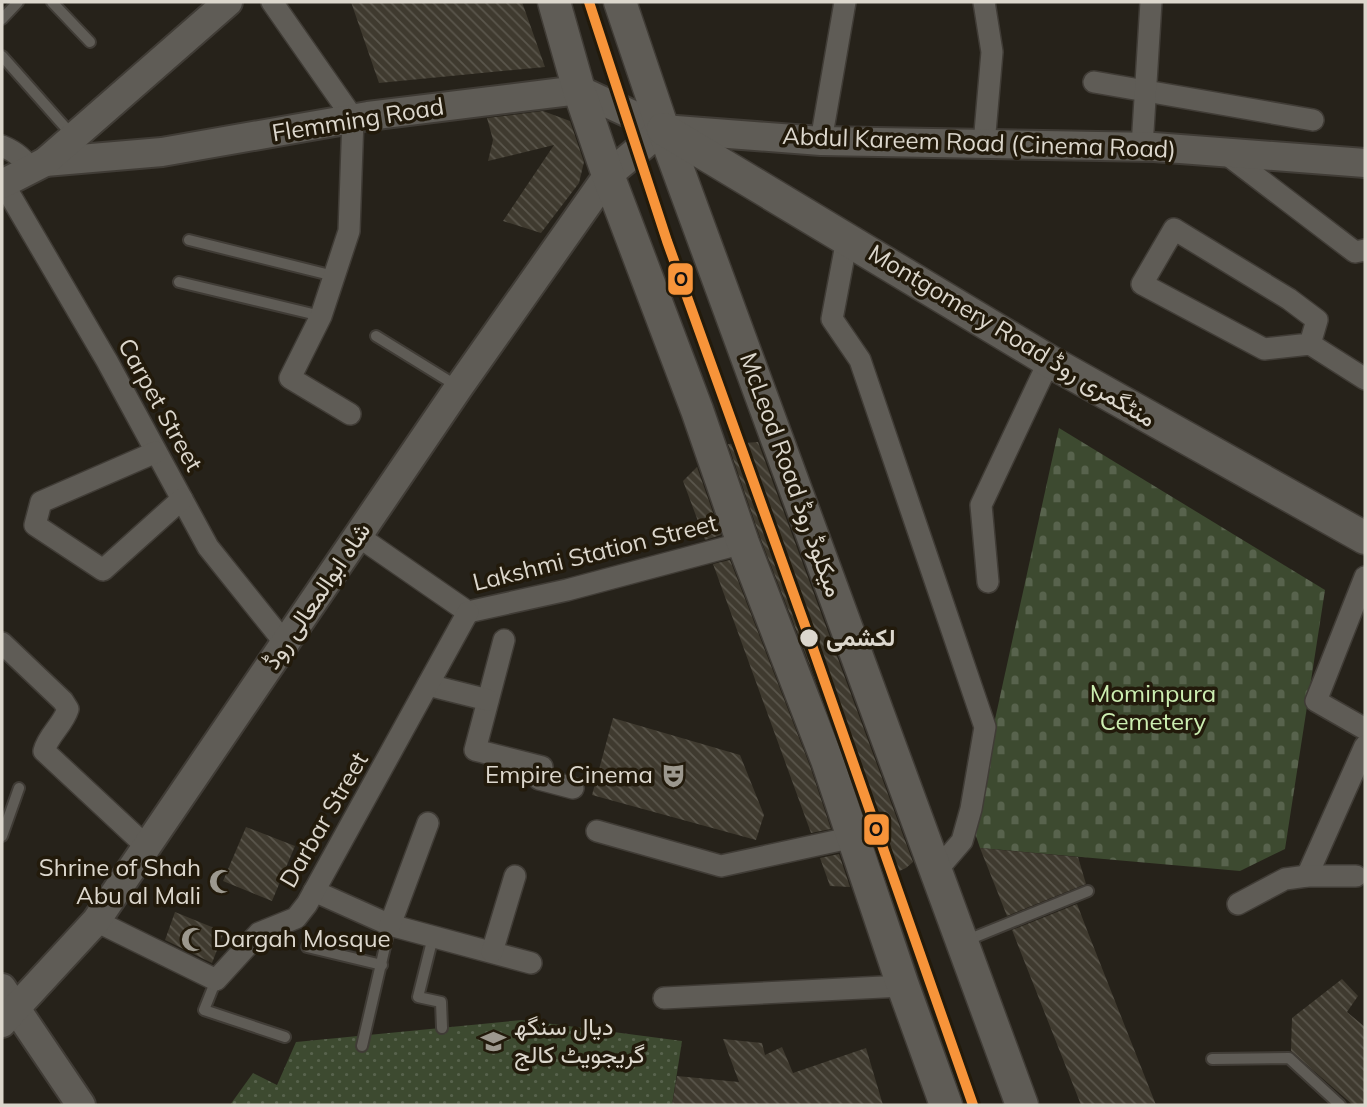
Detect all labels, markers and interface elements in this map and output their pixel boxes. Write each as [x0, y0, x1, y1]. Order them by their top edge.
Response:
street label: Flemming Road [270, 91, 446, 147]
street label: Abdul Kareem Road (Cinema Road) [782, 120, 1176, 164]
street label: Montgomery Road منٹگمری روڈ [863, 237, 1162, 434]
line badge: O [667, 262, 694, 296]
text: O [674, 267, 688, 291]
street label: Carpet Street [112, 333, 210, 476]
street label: McLeod Road میکلوڈ روڈ [733, 348, 850, 601]
street label: Lakshmi Station Street [469, 507, 720, 597]
street label: شاہ ابوالمعالی روڈ [256, 516, 377, 675]
place label: لکشمی [826, 622, 896, 652]
marker: لکشمی [798, 627, 820, 649]
park label: Mominpura Cemetery [1090, 678, 1216, 736]
street label: Darbar Street [272, 747, 374, 892]
place label: Empire Cinema [485, 759, 653, 789]
theatre icon: Empire Cinema [659, 761, 687, 789]
line badge: O [863, 813, 890, 846]
text: O [869, 817, 883, 841]
place label: Shrine of Shah Abu al Mali [39, 852, 201, 910]
mosque icon: Shrine of Shah Abu al Mali [207, 868, 235, 896]
place label: Dargah Mosque [213, 923, 391, 953]
mosque icon: Dargah Mosque [179, 925, 207, 953]
place label: دیال سنگھ گریجویٹ کالج [514, 1011, 645, 1072]
school or university icon: دیال سنگھ گریجویٹ کالج [480, 1027, 508, 1055]

